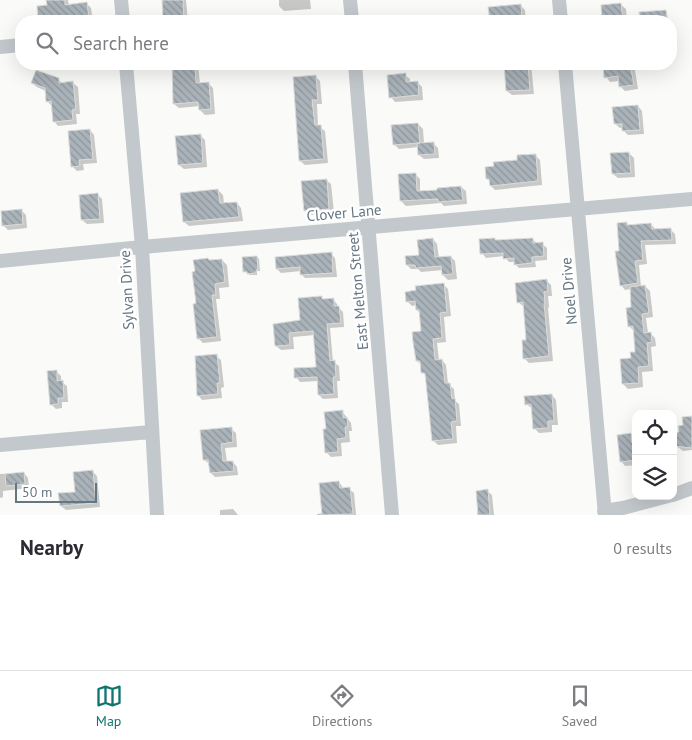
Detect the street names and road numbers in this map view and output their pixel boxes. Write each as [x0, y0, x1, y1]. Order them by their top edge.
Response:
street label: Clover Lane [306, 200, 382, 225]
street label: East Melton Street [343, 231, 372, 351]
street label: Sylvan Drive [115, 250, 138, 330]
street label: Noel Drive [556, 256, 581, 326]

